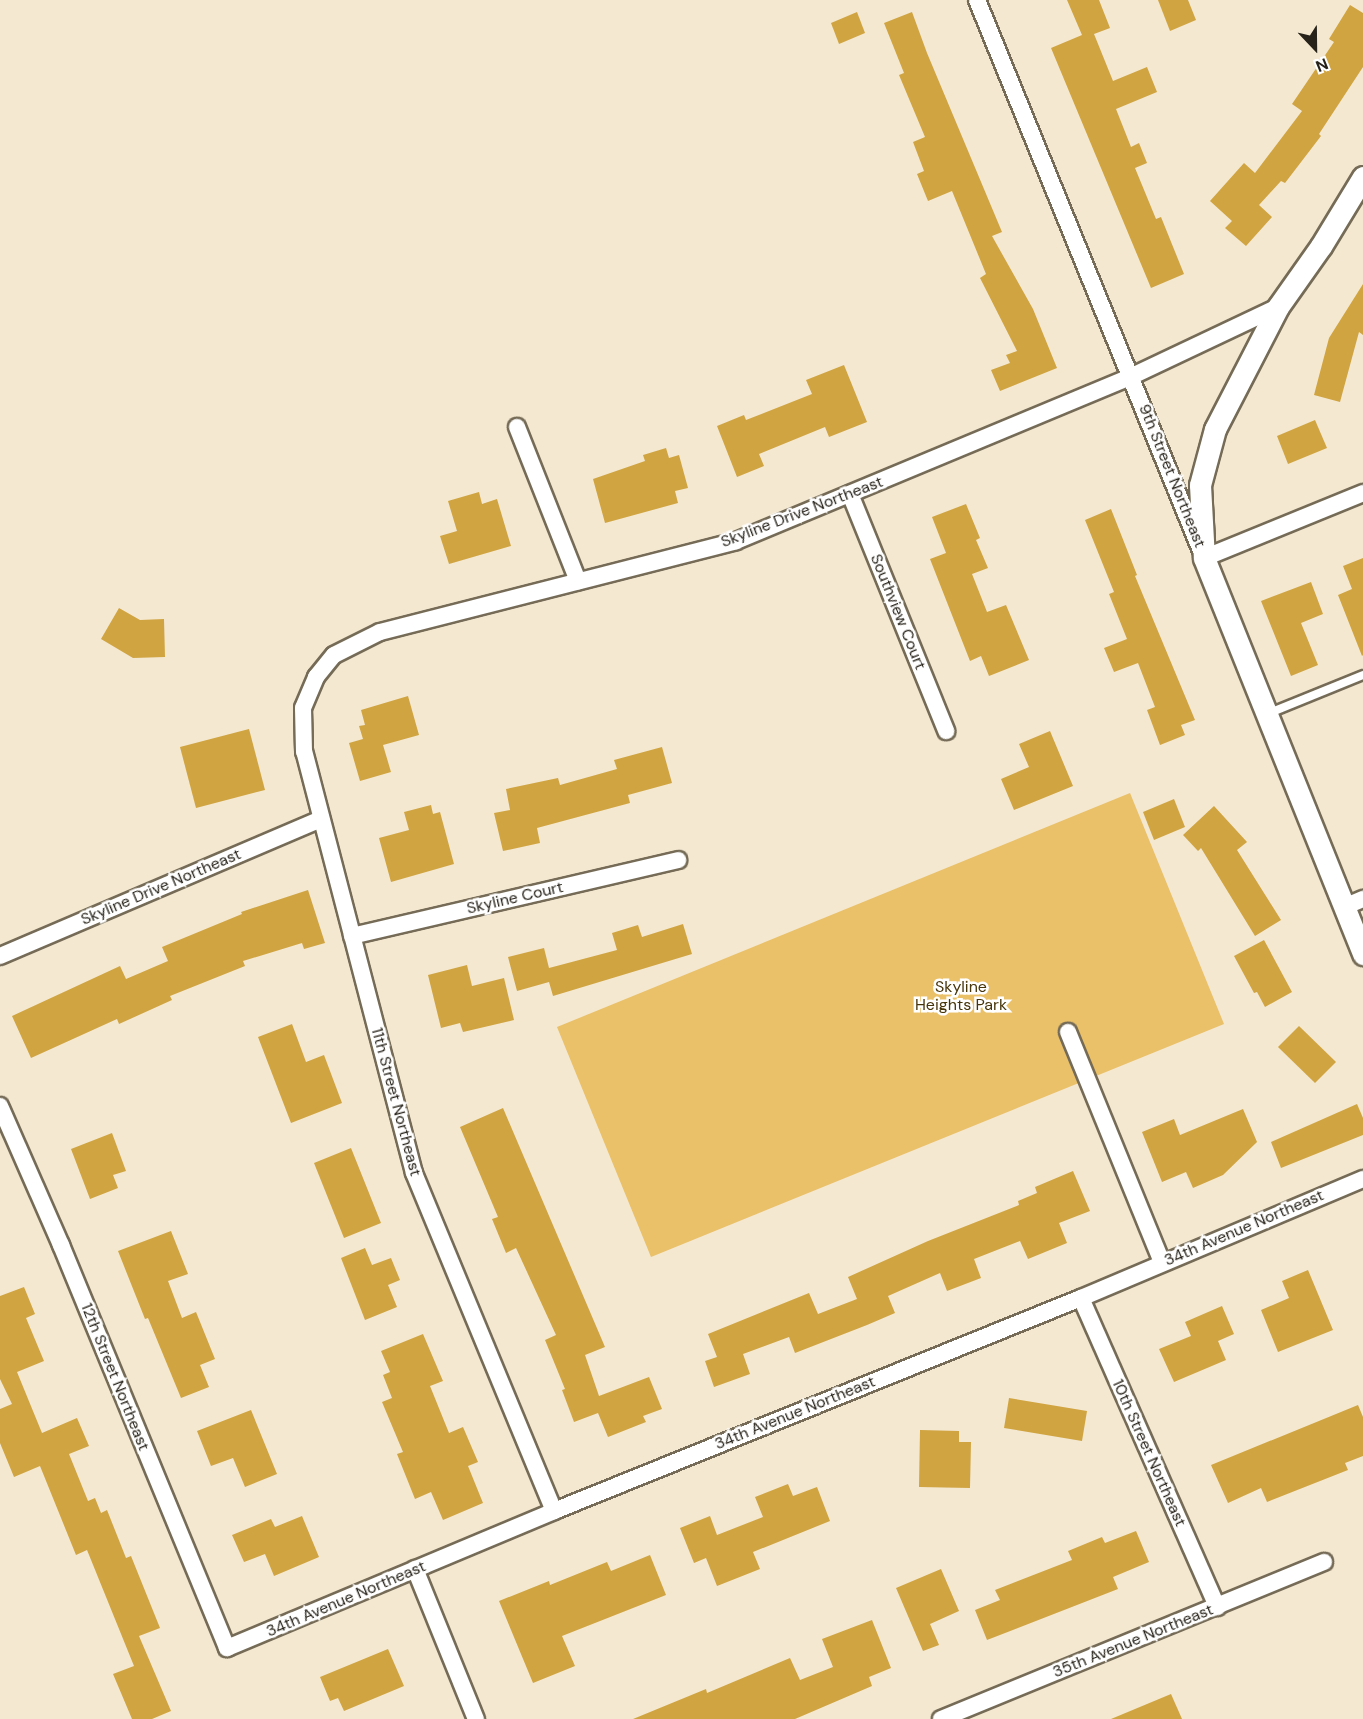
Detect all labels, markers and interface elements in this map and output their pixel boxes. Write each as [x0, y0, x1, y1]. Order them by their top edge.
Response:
north arrow [1285, 18, 1345, 78]
text: N [1313, 53, 1331, 77]
street label: 9th Street Northeast [1134, 401, 1210, 551]
street label: Skyline Drive Northeast [718, 472, 886, 552]
street label: Southview Court [866, 551, 930, 673]
street label: Skyline Drive Northeast [78, 845, 244, 929]
street label: Skyline Court [465, 878, 565, 918]
park label: Skyline Heights Park [915, 977, 1007, 1015]
street label: 11th Street Northeast [367, 1026, 425, 1178]
street label: 34th Avenue Northeast [1161, 1186, 1327, 1270]
street label: 12th Street Northeast [77, 1301, 153, 1453]
street label: 34th Avenue Northeast [712, 1372, 878, 1454]
street label: 10th Street Northeast [1108, 1376, 1190, 1530]
street label: 34th Avenue Northeast [263, 1557, 429, 1641]
street label: 35th Avenue Northeast [1050, 1600, 1216, 1682]

